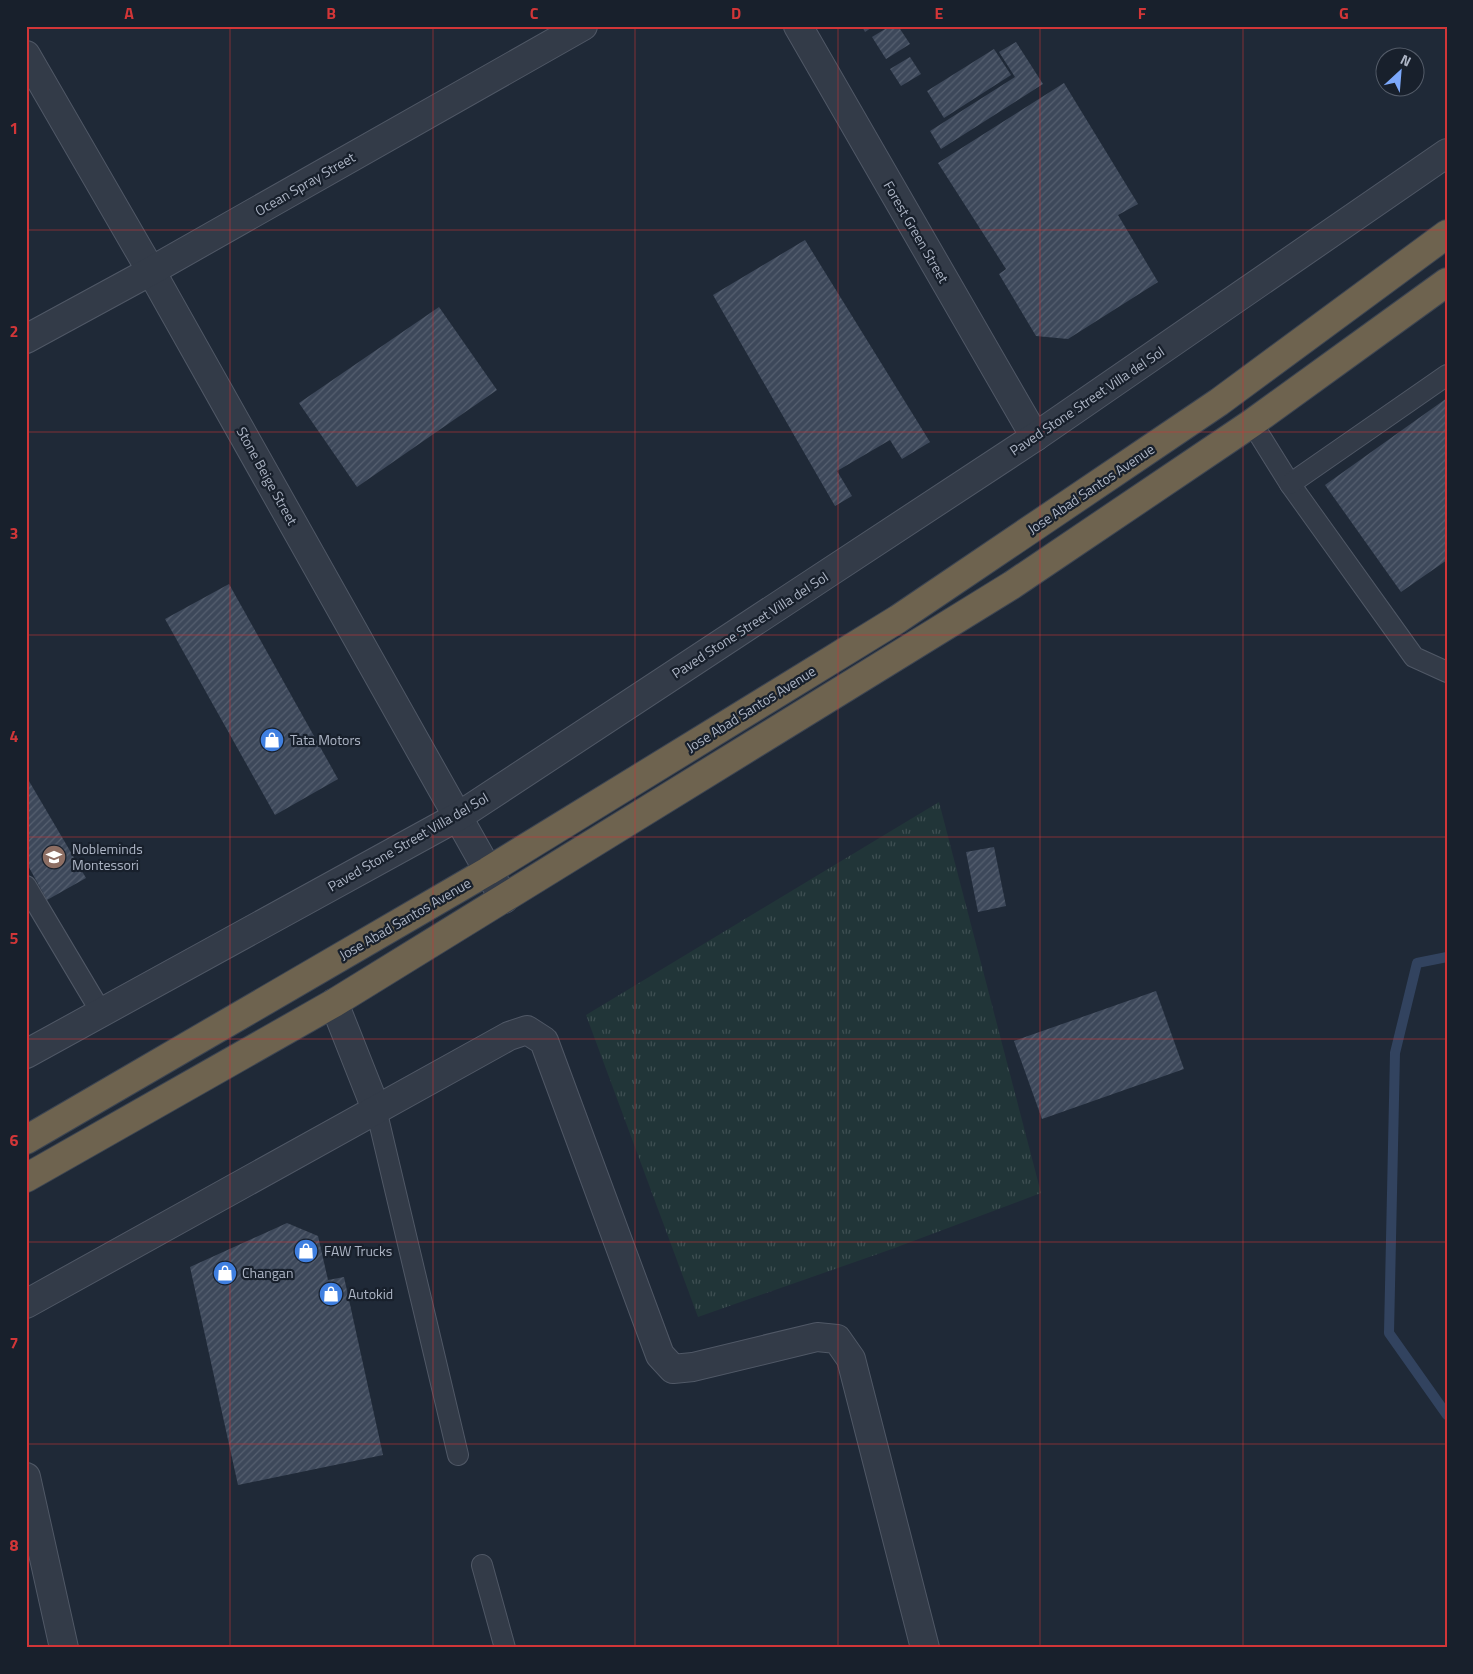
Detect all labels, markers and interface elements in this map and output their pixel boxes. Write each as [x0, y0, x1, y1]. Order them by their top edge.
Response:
text: A [124, 1, 134, 25]
text: B [326, 1, 336, 25]
text: C [530, 1, 539, 25]
text: D [731, 1, 741, 25]
text: E [935, 1, 944, 25]
text: F [1138, 1, 1147, 25]
text: G [1339, 1, 1349, 25]
north arrow [1376, 48, 1426, 98]
text: N [1397, 48, 1415, 71]
text: 1 [10, 116, 18, 140]
street label: Ocean Spray Street [251, 146, 359, 221]
street label: Forest Green Street [879, 177, 954, 287]
text: 2 [10, 319, 18, 343]
street label: Paved Stone Street Villa del Sol [1005, 341, 1168, 460]
street label: Stone Beige Street [232, 423, 303, 529]
street label: Jose Abad Santos Avenue [1023, 438, 1158, 539]
text: 3 [10, 521, 18, 545]
street label: Paved Stone Street Villa del Sol [667, 566, 832, 683]
street label: Jose Abad Santos Avenue [682, 660, 819, 757]
text: 4 [10, 724, 19, 748]
shop icon: Tata Motors [259, 727, 285, 753]
place label: Tata Motors [290, 729, 361, 750]
street label: Paved Stone Street Villa del Sol [323, 787, 492, 896]
place label: Nobleminds Montessori [72, 838, 143, 875]
school or university icon: Nobleminds Montessori [41, 844, 67, 870]
street label: Jose Abad Santos Avenue [335, 872, 475, 965]
text: 5 [10, 926, 19, 950]
text: 6 [10, 1128, 19, 1152]
shop icon: FAW Trucks [293, 1238, 319, 1264]
place label: FAW Trucks [324, 1240, 392, 1261]
shop icon: Changan [212, 1260, 238, 1286]
place label: Changan [242, 1262, 293, 1283]
shop icon: Autokid [318, 1281, 344, 1307]
place label: Autokid [348, 1283, 393, 1304]
text: 7 [10, 1331, 18, 1355]
text: 8 [10, 1533, 19, 1557]

